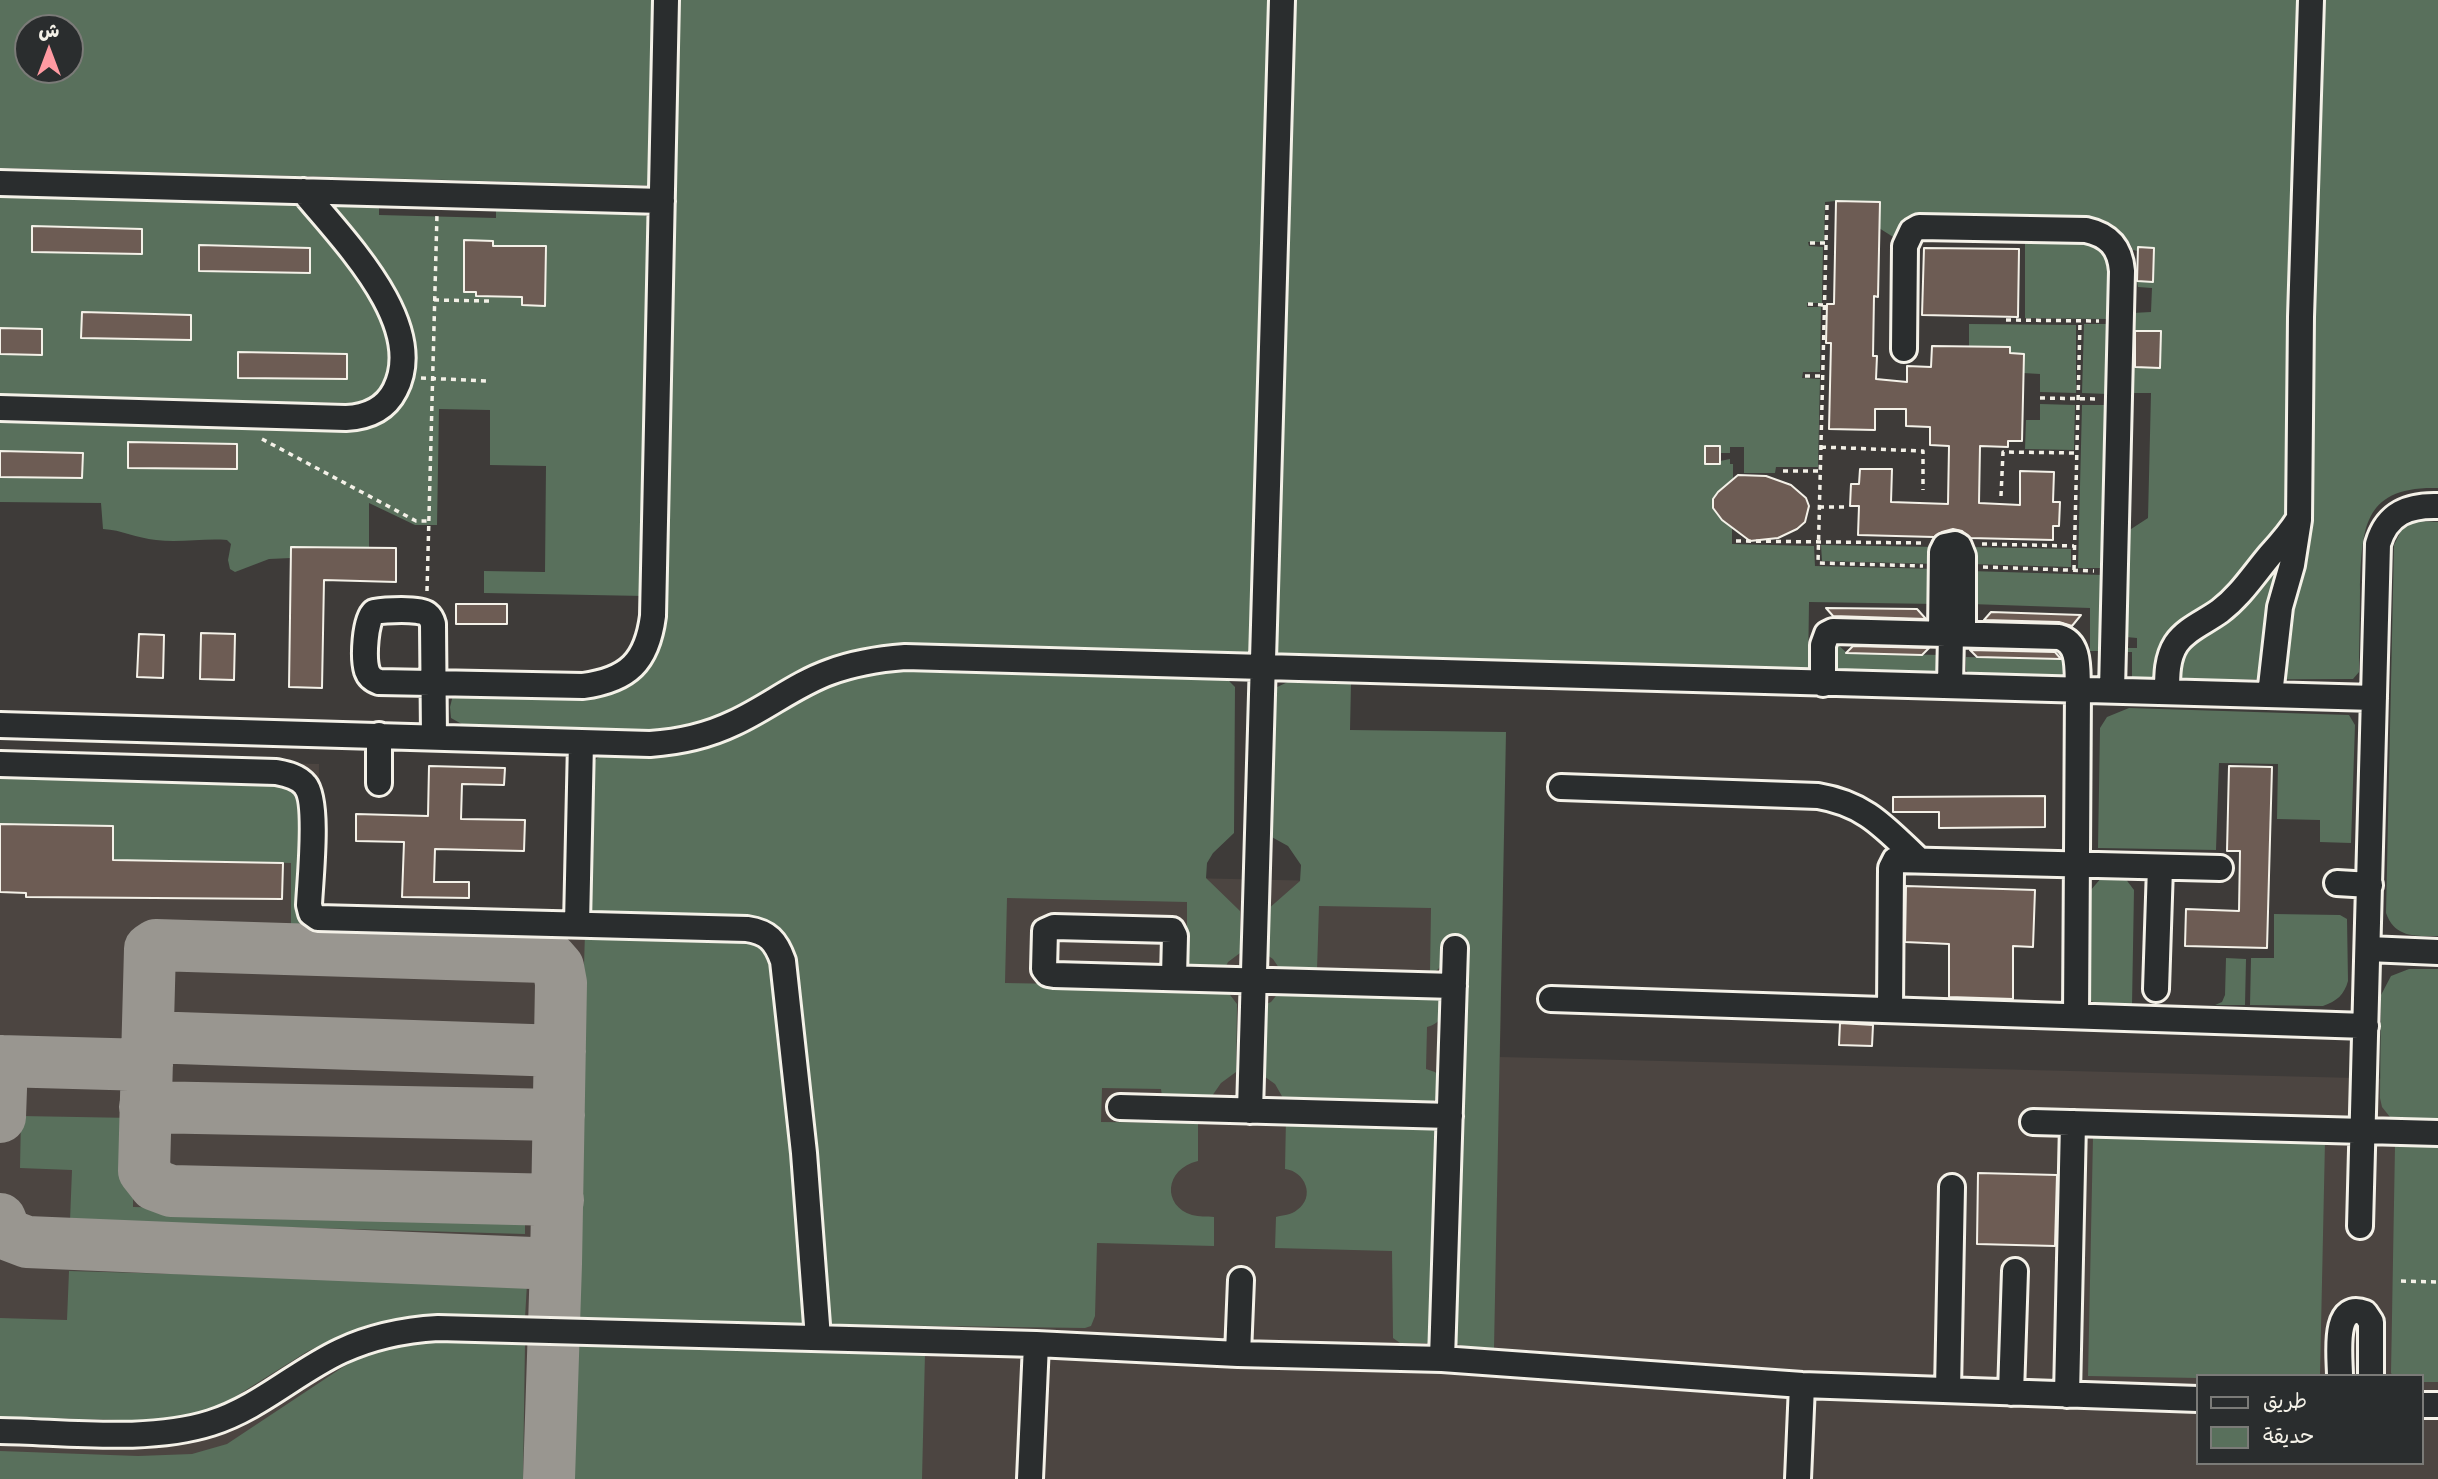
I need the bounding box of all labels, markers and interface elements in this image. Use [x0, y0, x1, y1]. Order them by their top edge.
north arrow [14, 14, 84, 84]
text: ش [39, 18, 59, 42]
legend [2196, 1374, 2424, 1465]
text: طريق [2263, 1387, 2307, 1414]
text: حديقة [2263, 1422, 2314, 1449]

